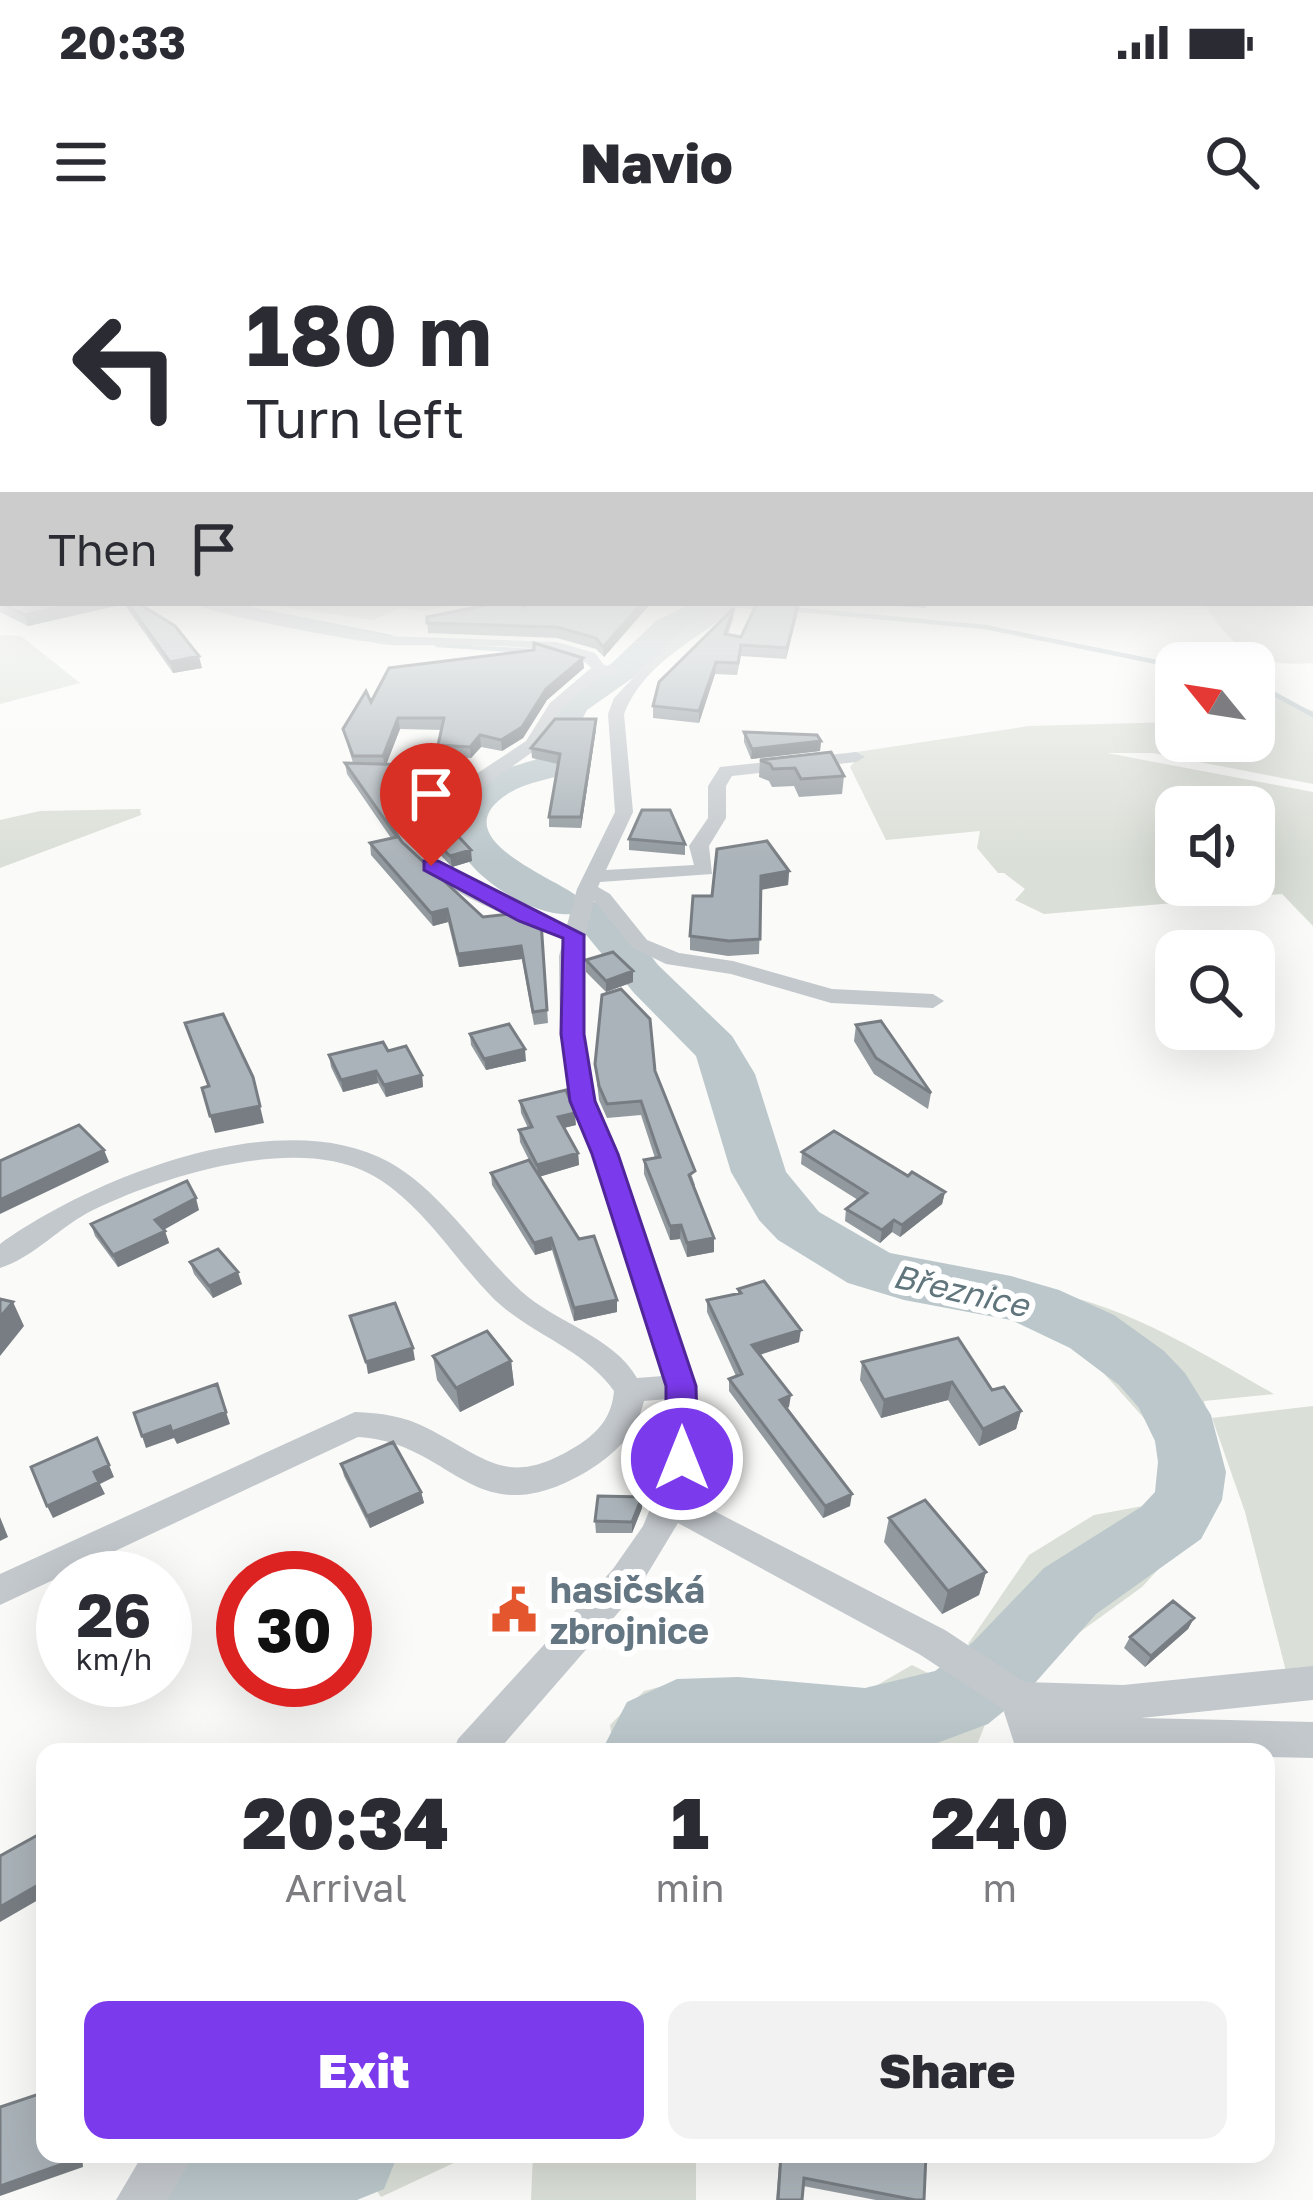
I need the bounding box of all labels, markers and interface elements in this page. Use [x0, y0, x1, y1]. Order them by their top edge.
text: 20:33 [60, 15, 186, 69]
icon: menu [48, 129, 114, 195]
icon: search [1199, 129, 1265, 195]
text: Navio [580, 130, 733, 195]
text: 180 m [246, 284, 492, 384]
icon: left [48, 288, 204, 444]
text: Turn left [246, 385, 464, 450]
icon: arrive [181, 516, 247, 582]
text: Then [48, 522, 157, 576]
north arrow [1155, 642, 1275, 762]
map controls [1155, 642, 1275, 1050]
pin [380, 743, 482, 866]
icon: arrive [398, 761, 464, 827]
button: sound [1155, 786, 1275, 906]
button: search [1155, 930, 1275, 1050]
water label: Březnice [890, 1256, 1035, 1325]
position arrow [619, 1396, 745, 1522]
speed limit sign: 30 [216, 1551, 372, 1707]
place label: hasičská zbrojnice [550, 1568, 709, 1652]
text: 26 [77, 1578, 151, 1650]
public building icon: hasičská zbrojnice [489, 1585, 539, 1635]
text: km/h [76, 1641, 152, 1677]
text: 20:34 [242, 1778, 449, 1865]
text: 1 [671, 1778, 709, 1865]
text: 240 [931, 1778, 1069, 1865]
text: Arrival [285, 1864, 407, 1911]
text: min [656, 1864, 725, 1911]
text: m [983, 1864, 1017, 1911]
button: Exit [84, 2001, 644, 2139]
button: Share [668, 2001, 1227, 2139]

